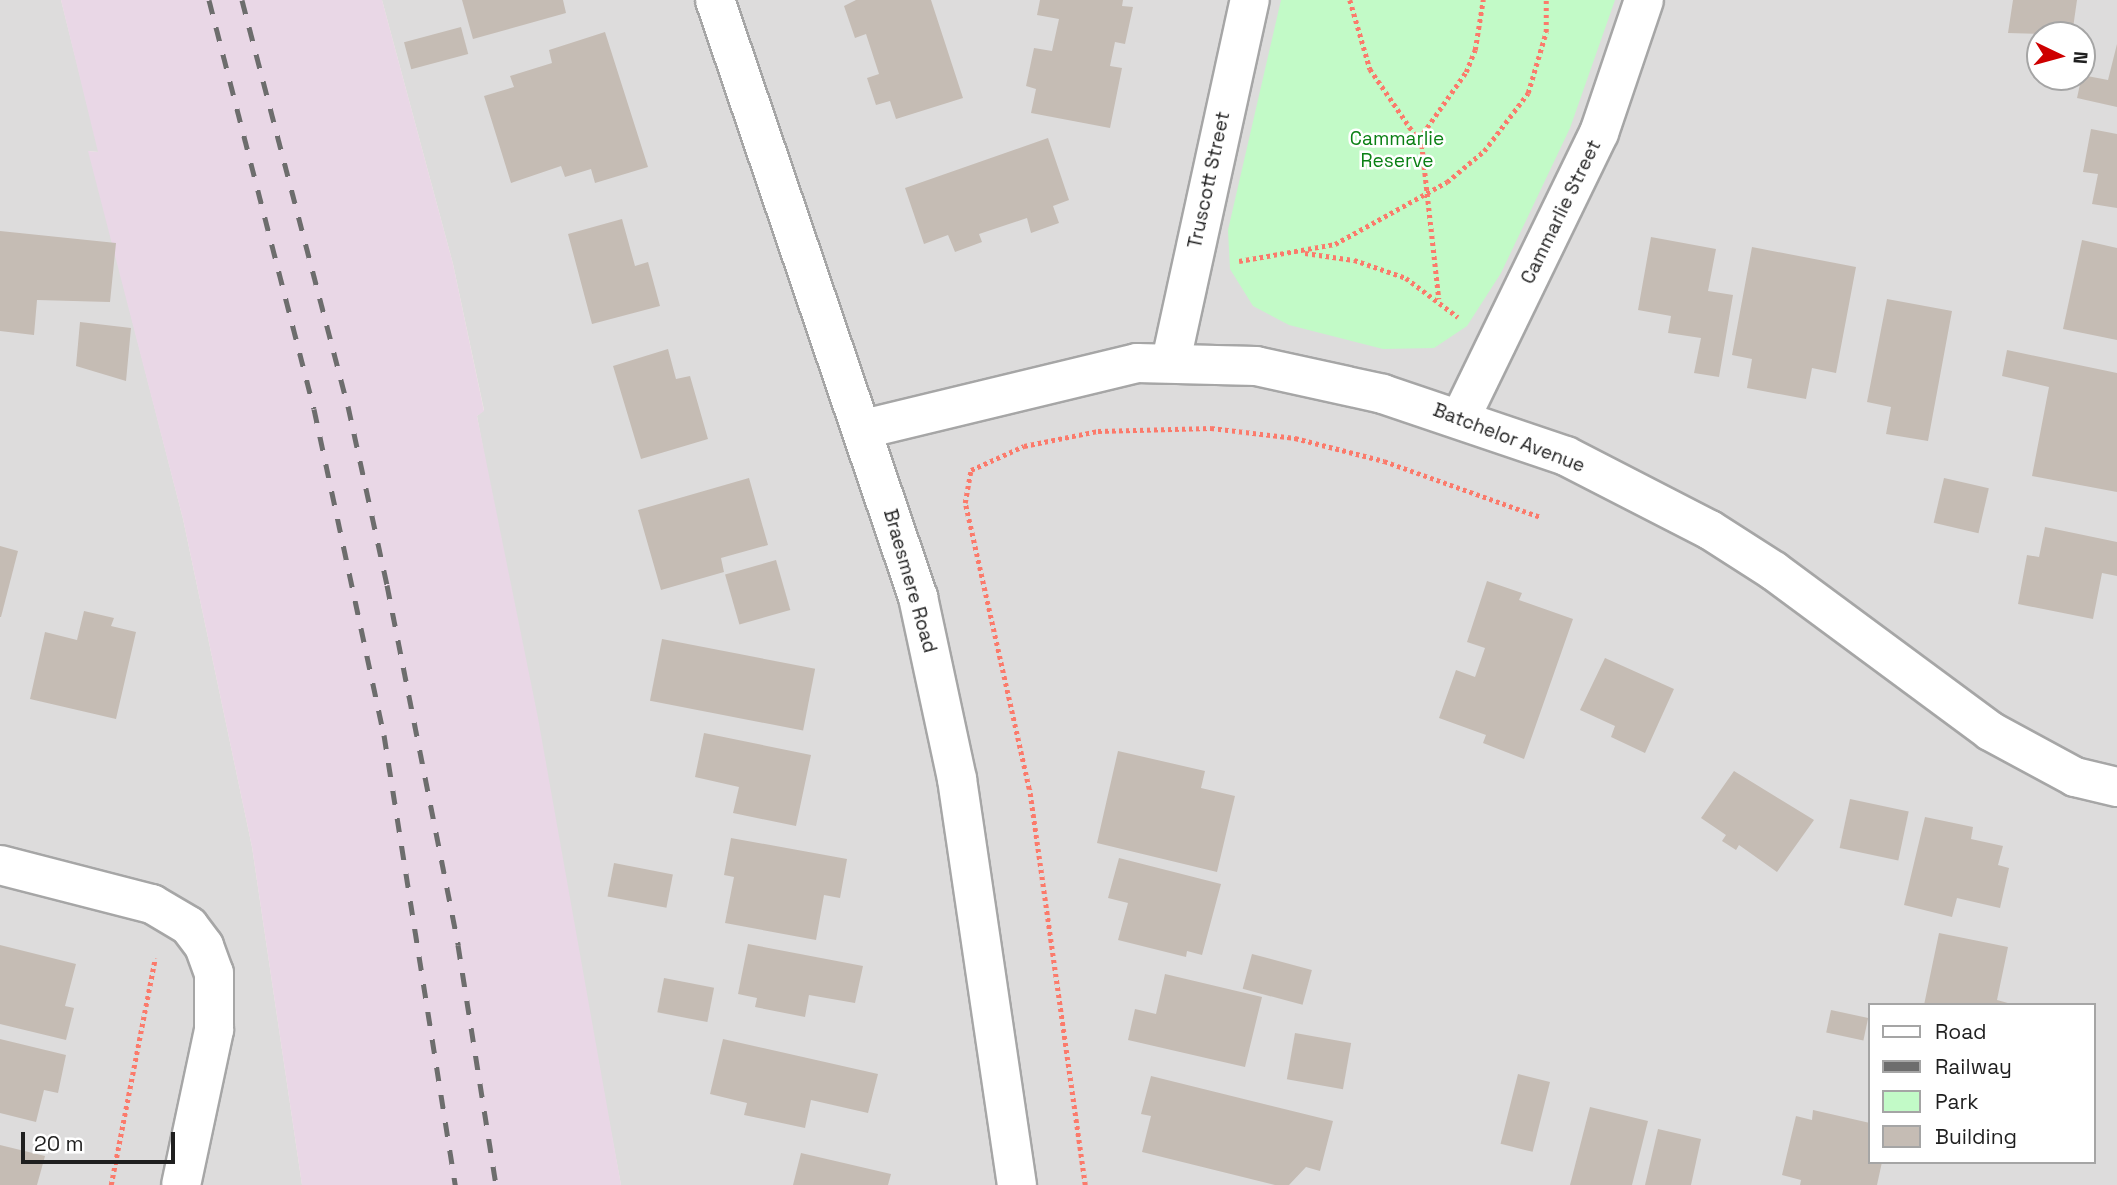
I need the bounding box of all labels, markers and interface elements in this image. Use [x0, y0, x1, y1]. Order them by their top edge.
north arrow [2026, 21, 2096, 91]
text: N [2067, 50, 2093, 65]
street label: Truscott Street [1183, 109, 1235, 251]
park label: Cammarlie Reserve [1350, 128, 1444, 172]
street label: Cammarlie Street [1516, 136, 1606, 288]
street label: Batchelor Avenue [1430, 398, 1588, 478]
street label: Braesmere Road [879, 506, 941, 656]
legend [1868, 1003, 2096, 1164]
text: Road [1935, 1018, 1987, 1045]
text: Railway [1935, 1053, 2012, 1080]
text: Park [1935, 1088, 1979, 1115]
scale bar [24, 1118, 178, 1162]
text: Building [1935, 1123, 2017, 1150]
text: 20 m [34, 1130, 84, 1157]

